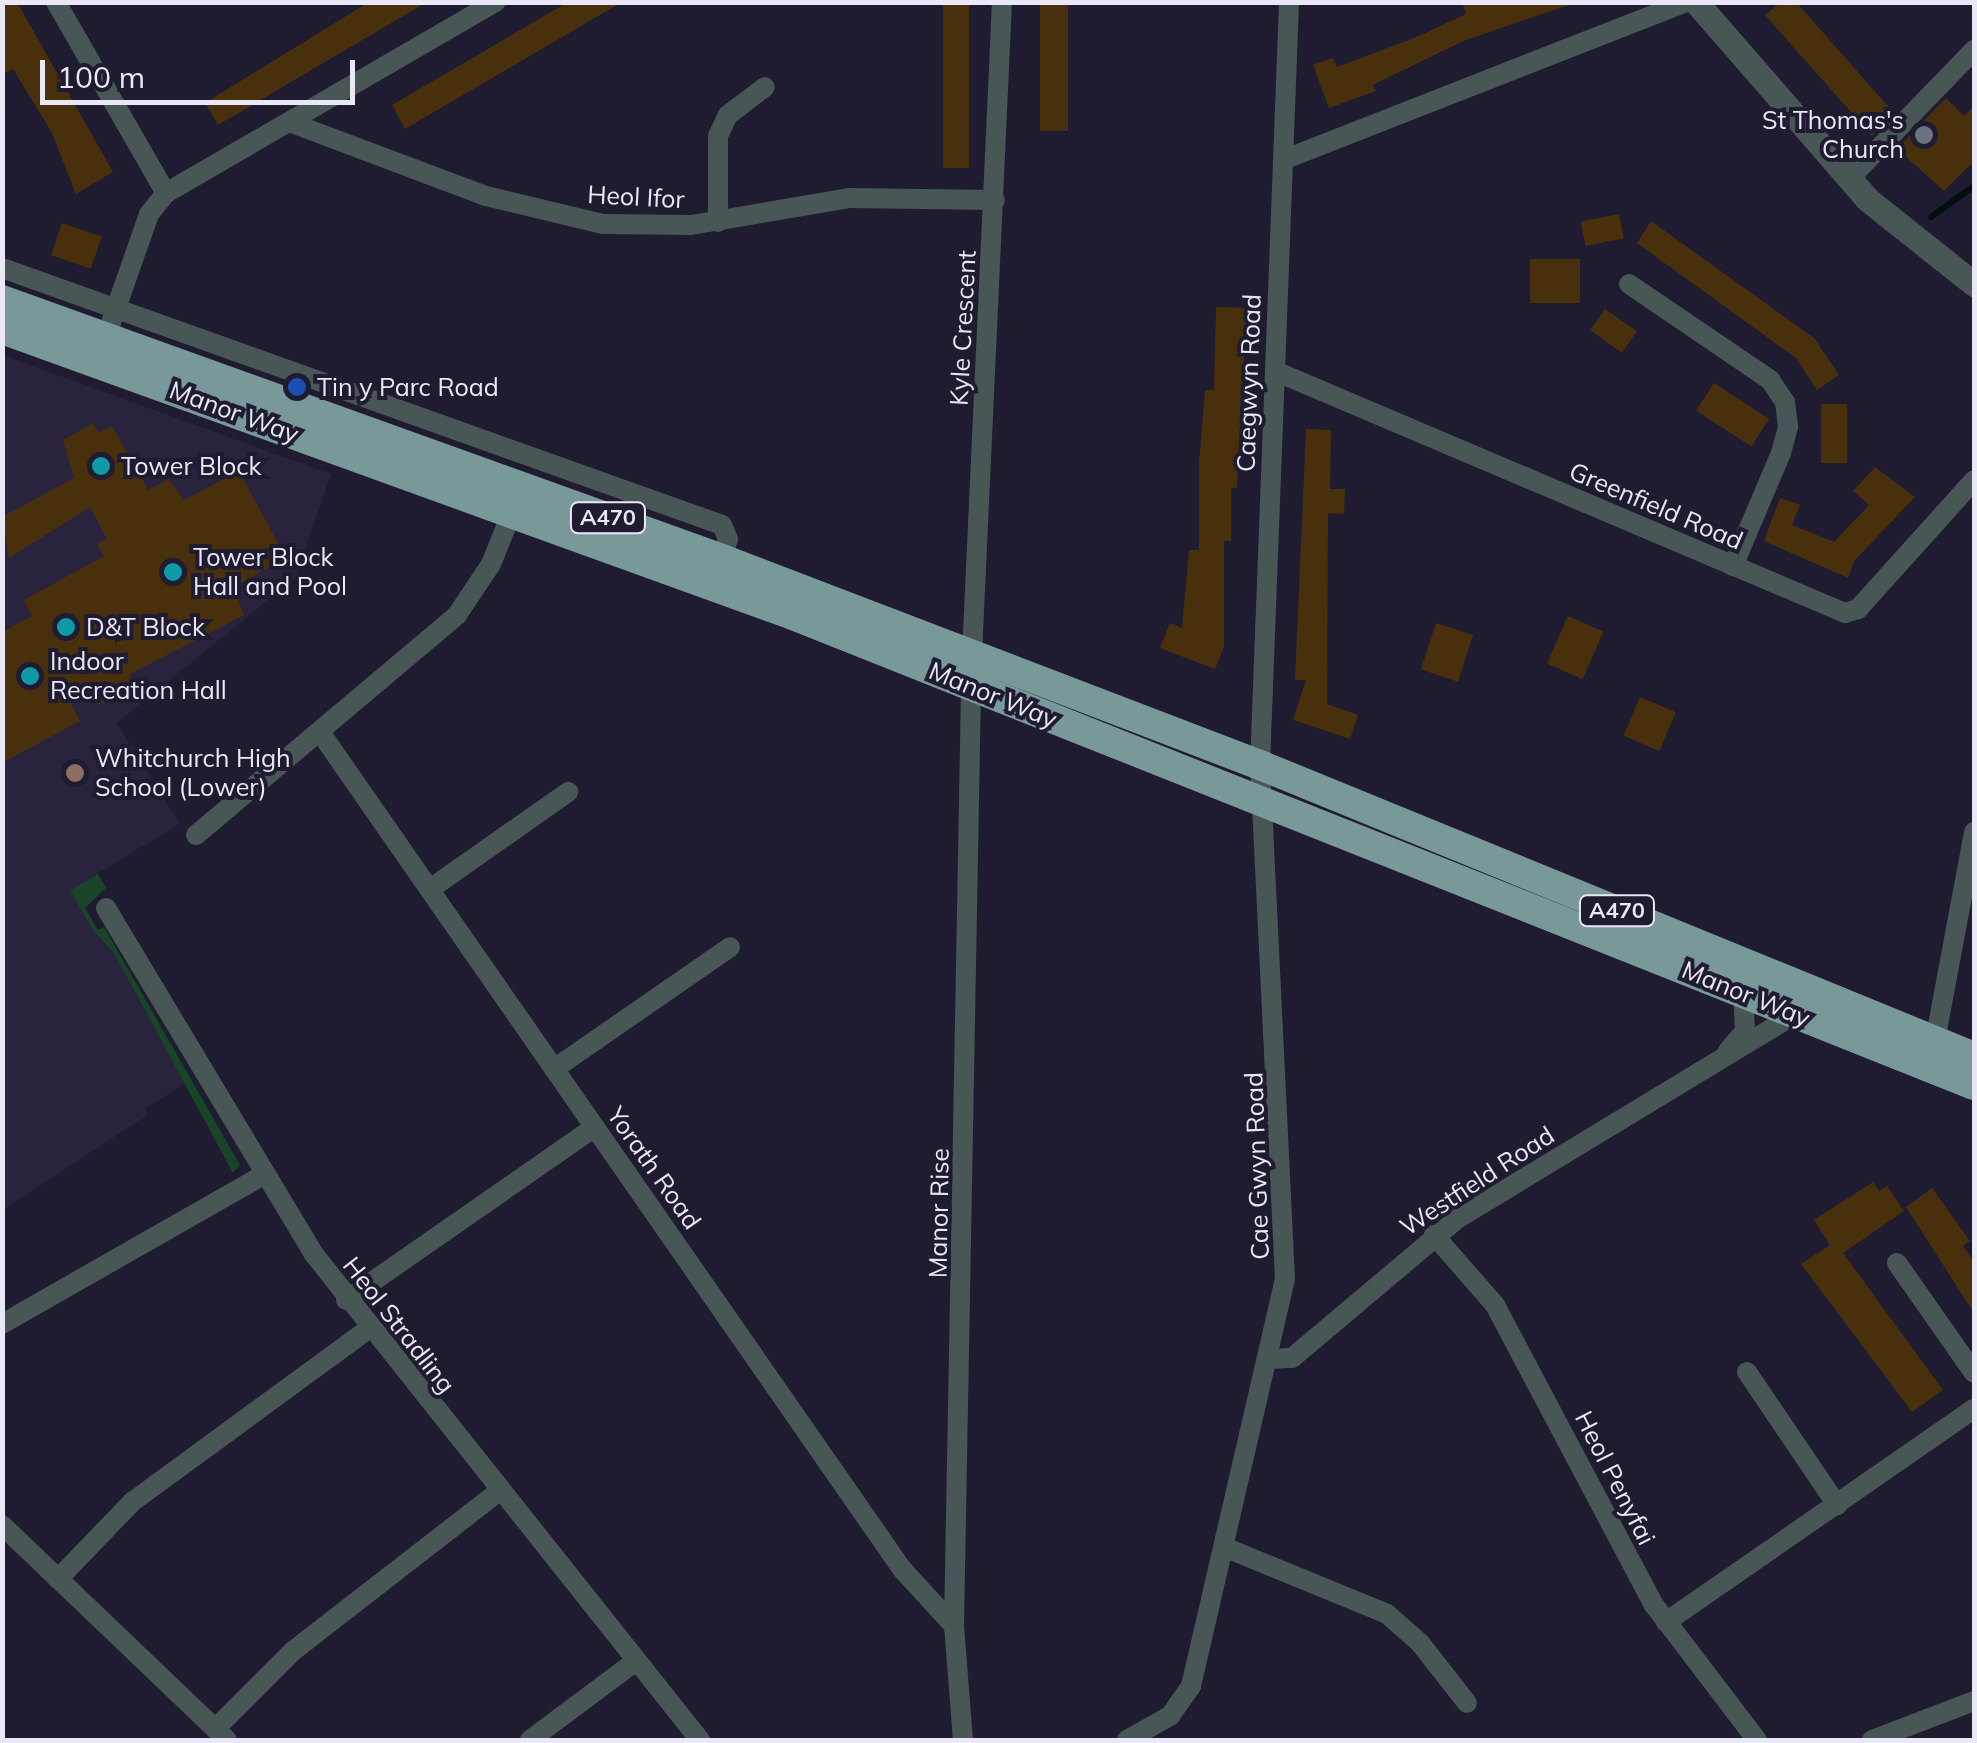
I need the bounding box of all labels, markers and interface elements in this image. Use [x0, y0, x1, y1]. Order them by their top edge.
scale bar [45, 40, 360, 102]
text: 100 m [57, 58, 145, 96]
place label: St Thomas's Church [1762, 106, 1904, 165]
marker: St Thomas's Church [1913, 124, 1935, 146]
street label: Heol Ifor [587, 179, 685, 215]
street label: Kyle Crescent [944, 249, 982, 407]
street label: Caegwyn Road [1231, 293, 1267, 473]
place label: Tin y Parc Road [317, 372, 499, 402]
street label: Manor Way [165, 375, 303, 449]
marker: Tin y Parc Road [286, 376, 308, 398]
place label: Tower Block [121, 451, 261, 481]
marker: Tower Block [90, 455, 112, 477]
street label: Greenfield Road [1565, 456, 1747, 556]
road number: A470 [568, 501, 648, 535]
place label: Tower Block Hall and Pool [193, 543, 347, 602]
marker: Tower Block Hall and Pool [162, 561, 184, 583]
place label: D&T Block [86, 612, 205, 642]
marker: D&T Block [55, 616, 77, 638]
place label: Indoor Recreation Hall [50, 647, 227, 706]
street label: Manor Way [925, 656, 1061, 734]
marker: Indoor Recreation Hall [19, 665, 41, 687]
place label: Whitchurch High School (Lower) [95, 744, 291, 803]
marker: Whitchurch High School (Lower) [64, 762, 86, 784]
road number: A470 [1577, 894, 1657, 928]
street label: Manor Way [1678, 955, 1814, 1033]
street label: Cae Gwyn Road [1239, 1072, 1275, 1260]
street label: Yorath Road [601, 1101, 707, 1235]
street label: Westfield Road [1394, 1120, 1560, 1242]
street label: Manor Rise [923, 1148, 955, 1278]
street label: Heol Stradling [337, 1251, 461, 1399]
street label: Heol Penyfai [1568, 1406, 1662, 1550]

